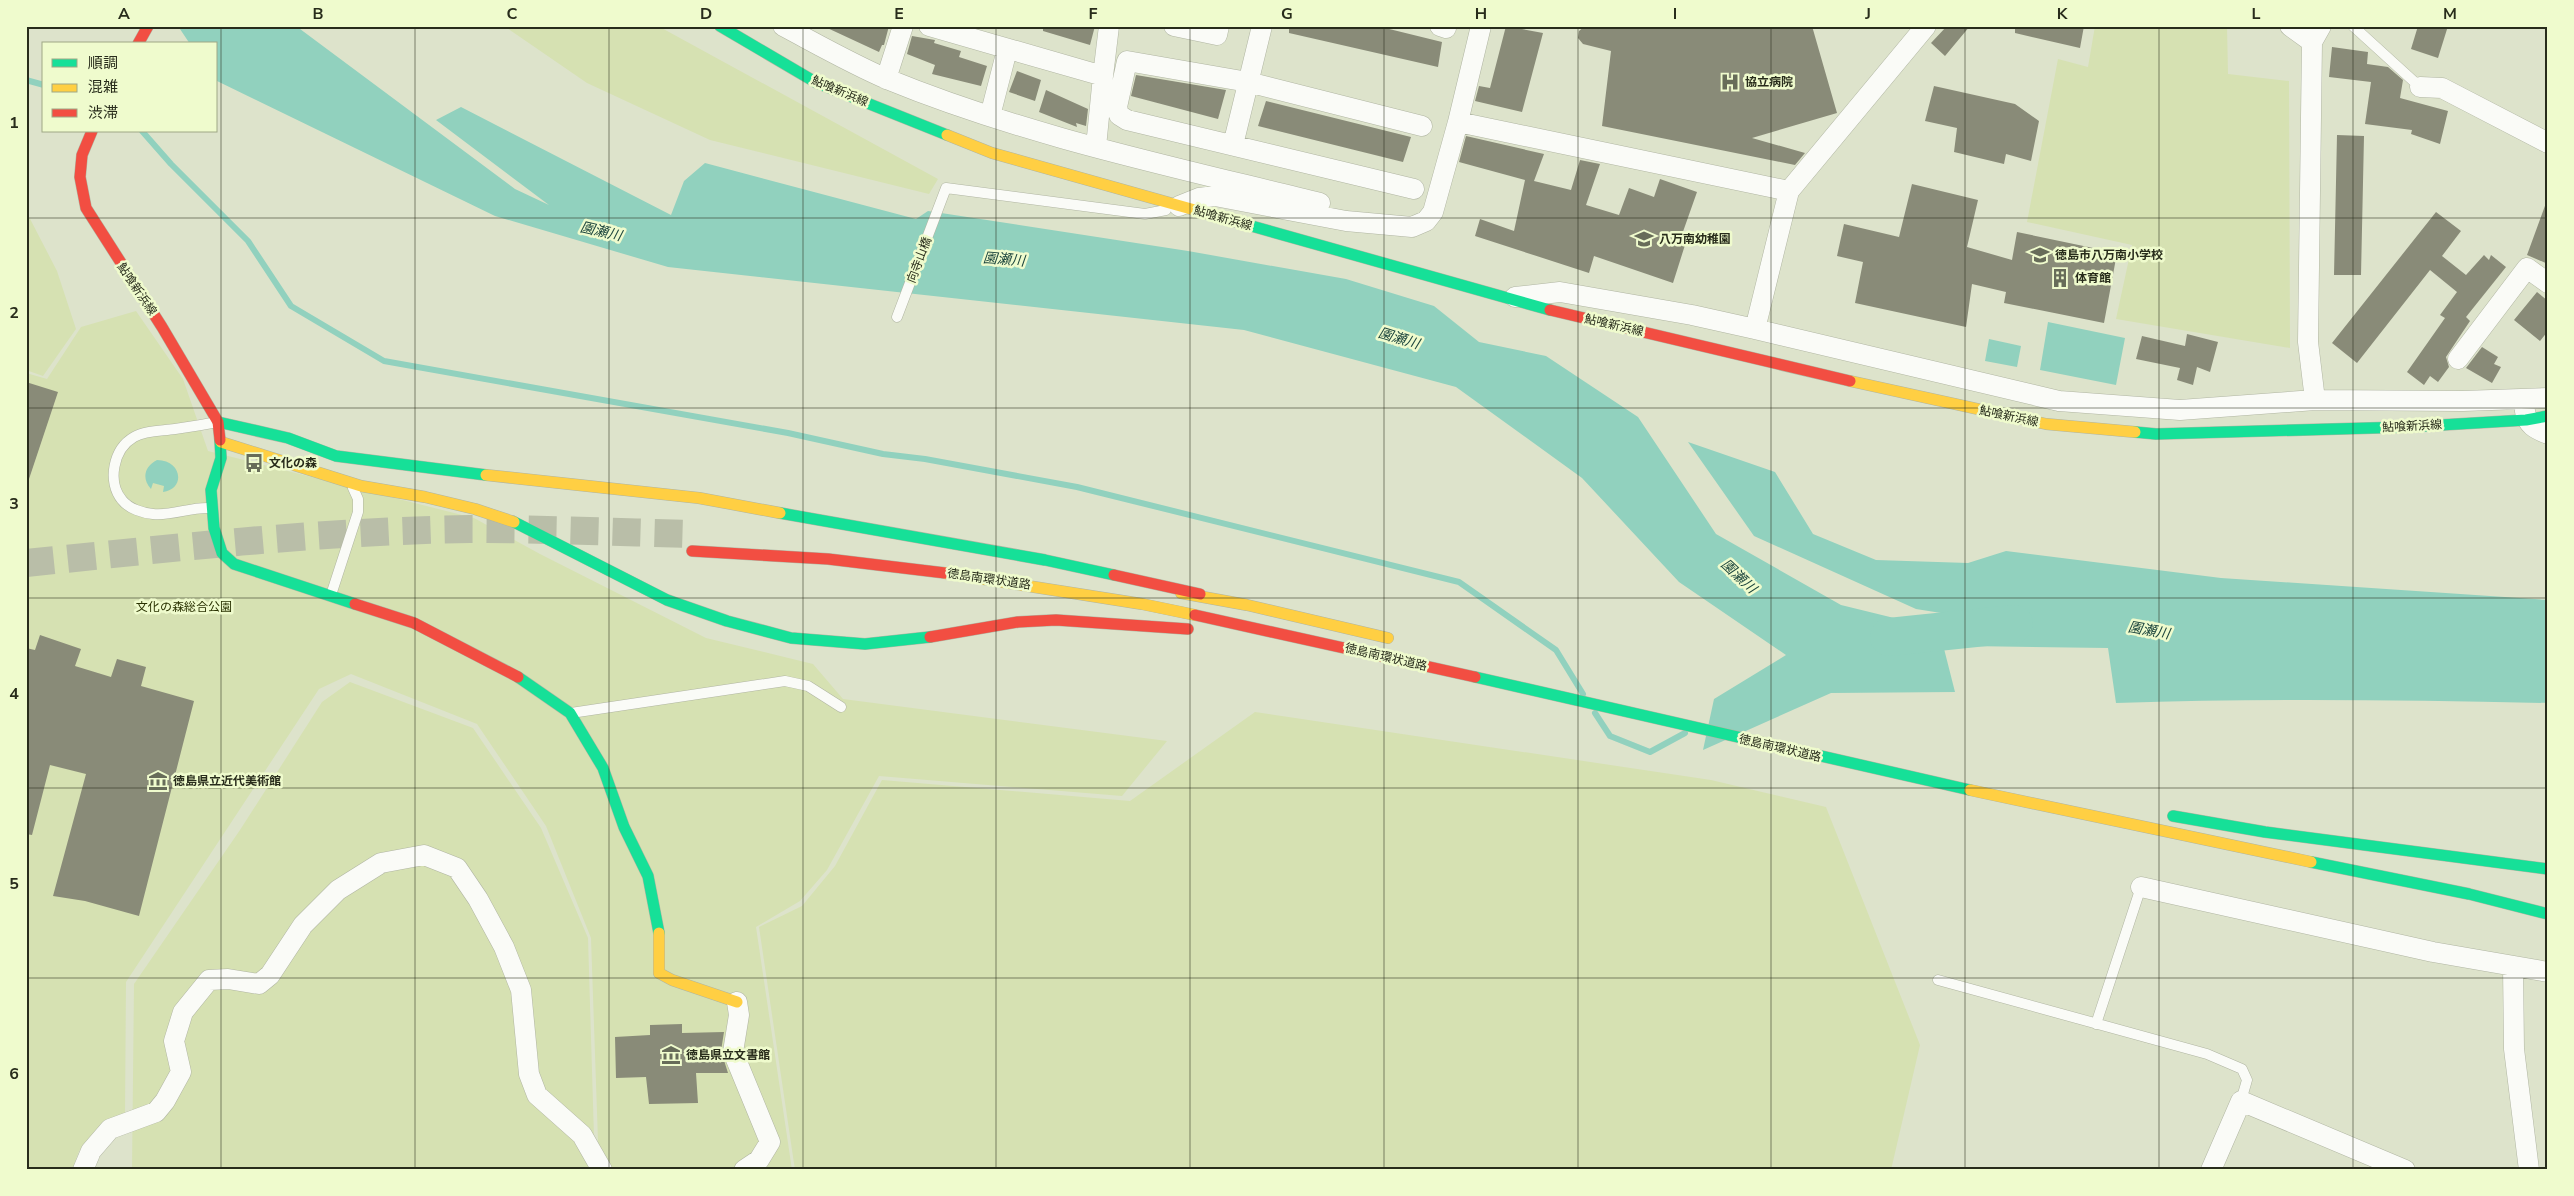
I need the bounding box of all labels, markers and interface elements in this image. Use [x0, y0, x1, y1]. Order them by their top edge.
text: A [118, 3, 130, 25]
text: B [312, 3, 324, 25]
text: C [507, 3, 518, 25]
text: D [700, 3, 712, 25]
text: E [894, 3, 904, 25]
text: F [1089, 3, 1098, 25]
text: G [1281, 3, 1293, 25]
text: H [1475, 3, 1487, 25]
text: I [1673, 3, 1677, 25]
text: J [1864, 3, 1871, 25]
text: K [2057, 3, 2069, 25]
text: L [2252, 3, 2261, 25]
text: M [2443, 3, 2457, 25]
legend [42, 42, 218, 132]
text: 順調 [88, 53, 118, 73]
hospital icon: 協立病院 [1719, 71, 1741, 93]
street label: 鮎喰新浜線 [809, 72, 871, 110]
place label: 協立病院 [1745, 74, 1793, 90]
text: 混雑 [88, 77, 118, 97]
text: 渋滞 [88, 103, 118, 123]
text: 1 [9, 112, 19, 134]
street label: 鮎喰新浜線 [1192, 202, 1254, 234]
water label: 園瀬川 [578, 218, 625, 246]
school or university icon: 八万南幼稚園 [1633, 228, 1655, 250]
place label: 八万南幼稚園 [1659, 231, 1731, 247]
street label: 向寺山橋 [903, 235, 935, 285]
school or university icon: 徳島市八万南小学校 [2029, 244, 2051, 266]
place label: 徳島市八万南小学校 [2055, 247, 2163, 263]
water label: 園瀬川 [982, 248, 1028, 271]
street label: 鮎喰新浜線 [114, 260, 160, 318]
building icon: 体育館 [2049, 267, 2071, 289]
place label: 体育館 [2075, 270, 2111, 286]
text: 2 [9, 302, 19, 324]
street label: 鮎喰新浜線 [1583, 310, 1645, 340]
water label: 園瀬川 [1376, 323, 1424, 354]
street label: 鮎喰新浜線 [1978, 402, 2040, 430]
street label: 鮎喰新浜線 [2382, 416, 2442, 436]
bus stop icon: 文化の森 [243, 452, 265, 474]
place label: 文化の森 [269, 455, 317, 471]
text: 3 [9, 493, 19, 515]
water label: 園瀬川 [1717, 555, 1762, 599]
street label: 徳島南環状道路 [946, 565, 1032, 593]
park label: 文化の森総合公園 [136, 599, 232, 615]
water label: 園瀬川 [2127, 617, 2173, 644]
street label: 徳島南環状道路 [1343, 640, 1429, 674]
text: 4 [9, 683, 19, 705]
street label: 徳島南環状道路 [1737, 731, 1823, 765]
museum icon: 徳島県立近代美術館 [147, 770, 169, 792]
place label: 徳島県立近代美術館 [173, 773, 281, 789]
text: 5 [9, 873, 19, 895]
museum icon: 徳島県立文書館 [660, 1044, 682, 1066]
place label: 徳島県立文書館 [686, 1047, 770, 1063]
text: 6 [9, 1063, 19, 1085]

